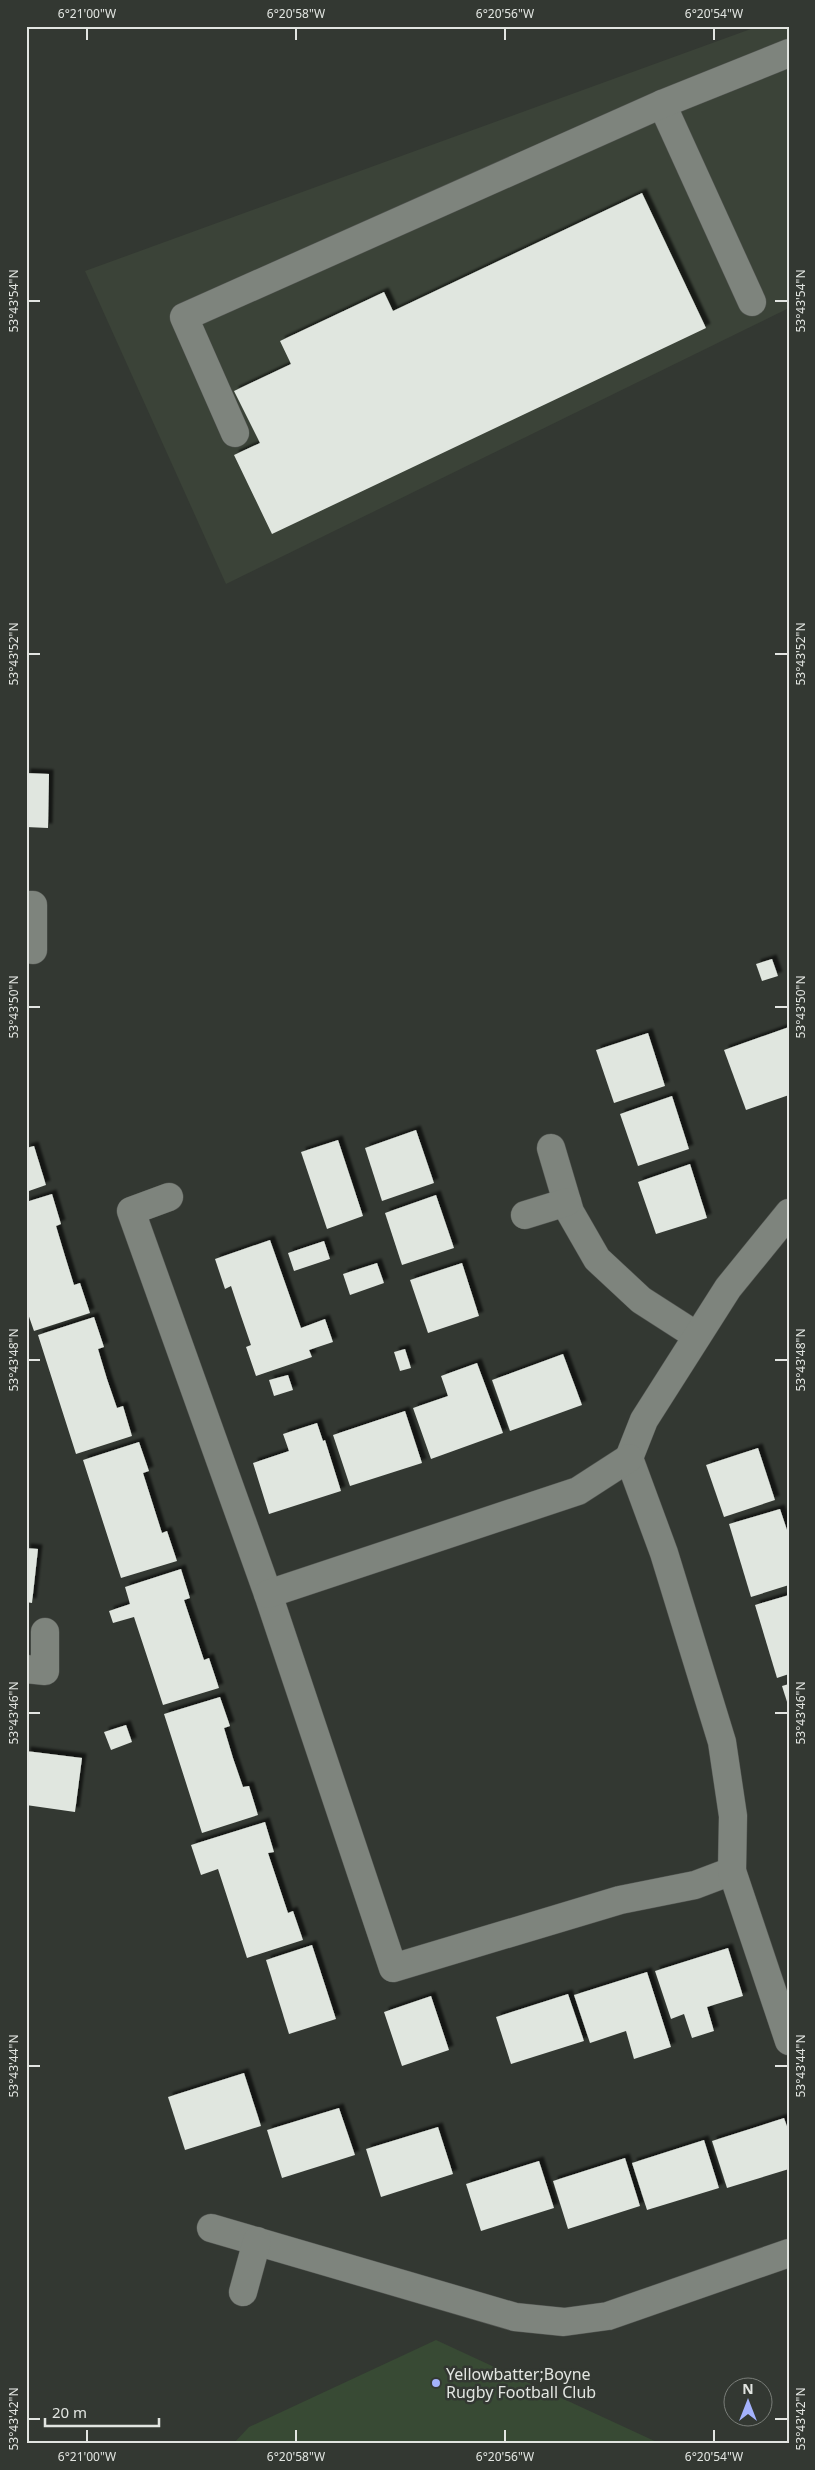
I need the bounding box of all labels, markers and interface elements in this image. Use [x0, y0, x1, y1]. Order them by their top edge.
text: 6°21'00"W [58, 5, 116, 22]
text: 6°20'58"W [267, 5, 325, 22]
text: 6°20'56"W [476, 5, 534, 22]
text: 6°20'54"W [685, 5, 743, 22]
text: 53°43'54"N [5, 269, 22, 333]
text: 53°43'54"N [792, 269, 809, 333]
text: 53°43'52"N [5, 622, 22, 686]
text: 53°43'52"N [792, 622, 809, 686]
text: 53°43'50"N [5, 975, 22, 1039]
text: 53°43'50"N [792, 975, 809, 1039]
text: 53°43'48"N [5, 1328, 22, 1392]
text: 53°43'48"N [792, 1328, 809, 1392]
text: 53°43'46"N [5, 1681, 22, 1745]
text: 53°43'46"N [792, 1681, 809, 1745]
text: 53°43'44"N [5, 2034, 22, 2098]
text: 53°43'44"N [792, 2034, 809, 2098]
place label: Yellowbatter;Boyne Rugby Football Club [446, 2363, 596, 2403]
marker: Yellowbatter;Boyne Rugby Football Club [430, 2377, 442, 2389]
north arrow [722, 2378, 772, 2428]
text: N [742, 2379, 754, 2398]
text: 53°43'42"N [5, 2387, 22, 2451]
text: 53°43'42"N [792, 2387, 809, 2451]
scale bar [45, 2395, 159, 2427]
text: 20 m [52, 2402, 87, 2422]
text: 6°21'00"W [58, 2448, 116, 2465]
text: 6°20'58"W [267, 2448, 325, 2465]
text: 6°20'56"W [476, 2448, 534, 2465]
text: 6°20'54"W [685, 2448, 743, 2465]

